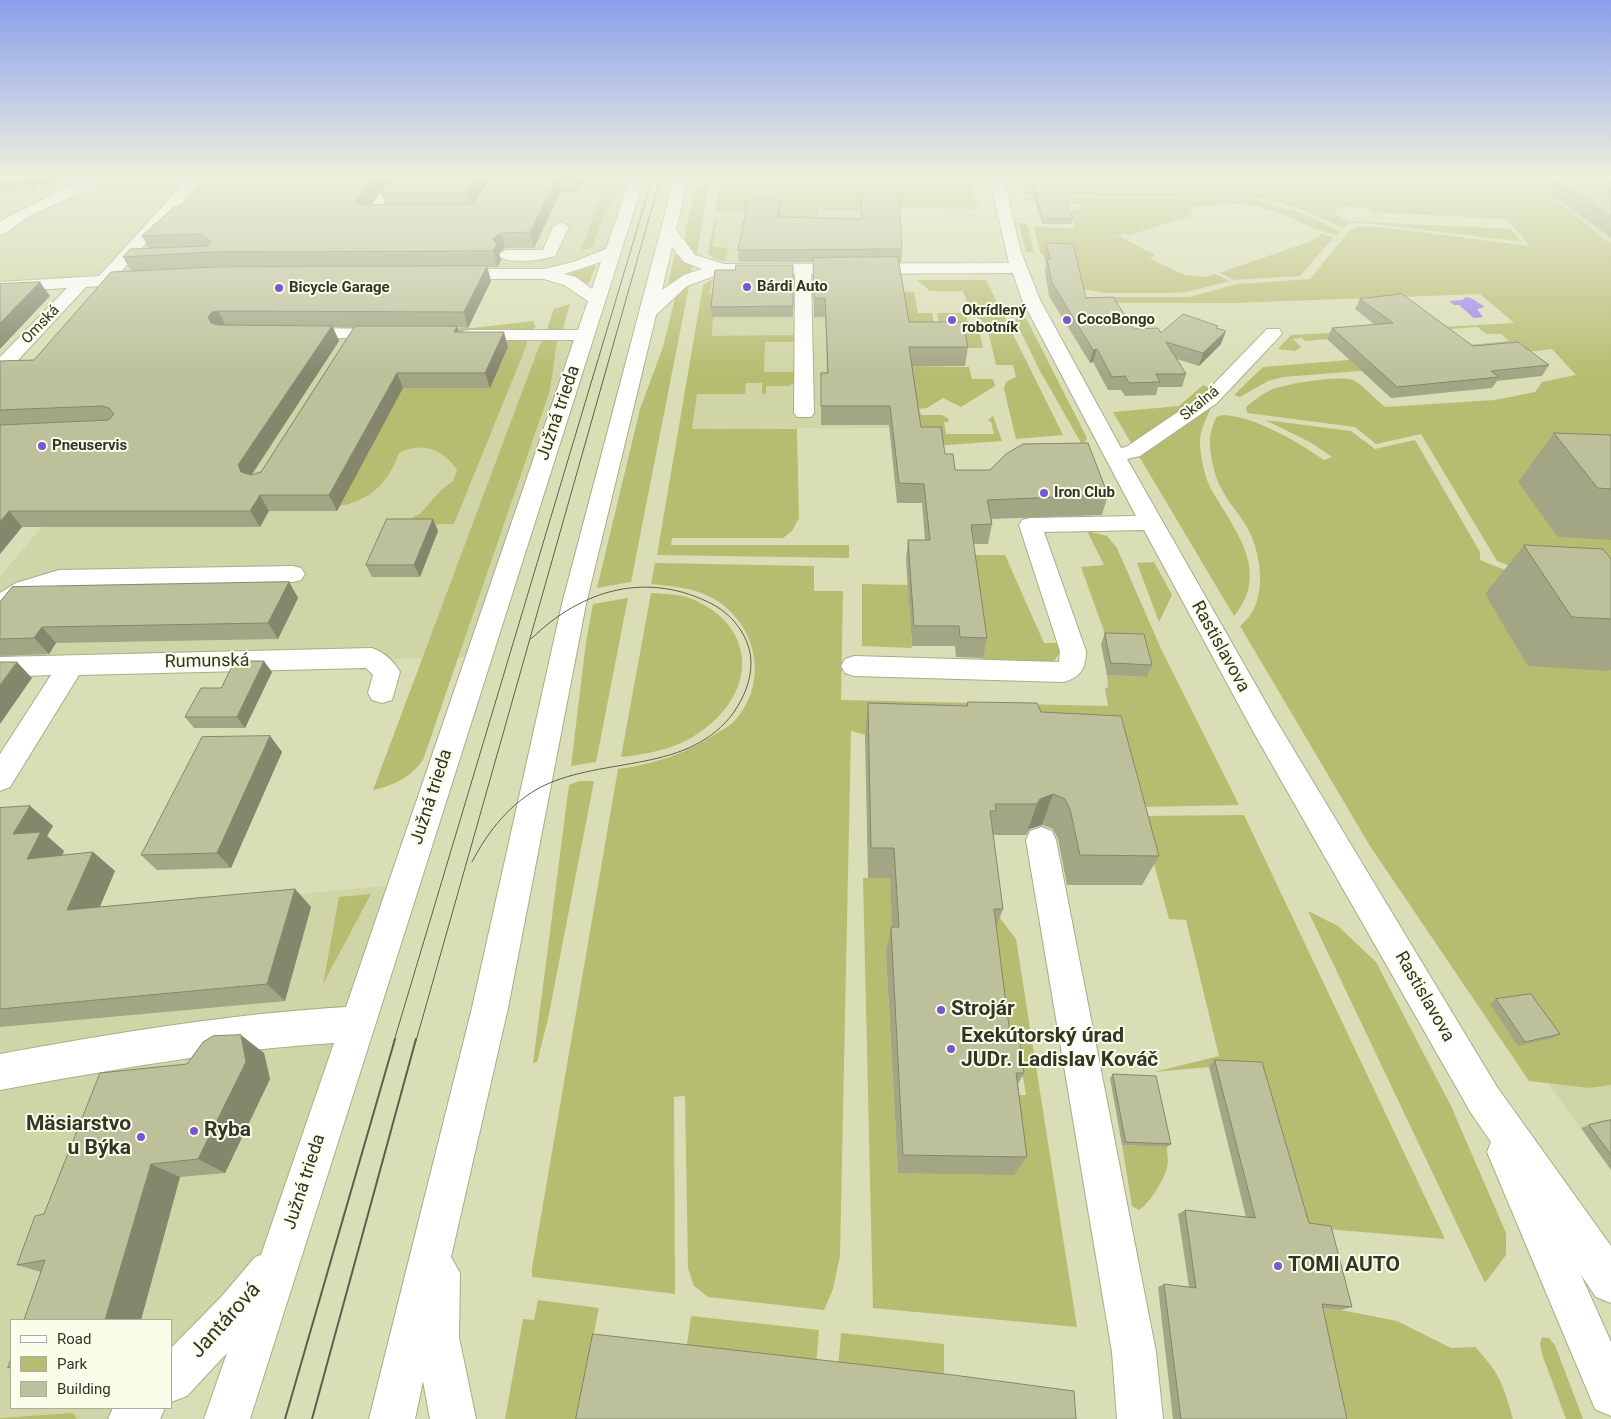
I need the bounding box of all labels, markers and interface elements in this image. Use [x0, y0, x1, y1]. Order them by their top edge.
place label: Bárdi Auto [757, 278, 828, 296]
place label: Bicycle Garage [289, 279, 390, 297]
marker: Bárdi Auto [741, 281, 753, 293]
marker: Bicycle Garage [273, 282, 285, 294]
street label: Omská [18, 302, 64, 348]
place label: Okrídlený robotník [962, 302, 1026, 337]
place label: CocoBongo [1077, 311, 1155, 329]
marker: Okrídlený robotník [946, 314, 958, 326]
marker: CocoBongo [1061, 314, 1073, 326]
street label: Južná trieda [533, 363, 585, 463]
street label: Skalná [1177, 383, 1223, 425]
place label: Pneuservis [52, 437, 127, 455]
marker: Pneuservis [36, 440, 48, 452]
place label: Iron Club [1054, 484, 1115, 502]
marker: Iron Club [1038, 487, 1050, 499]
street label: Rastislavova [1186, 598, 1254, 696]
street label: Rumunská [164, 650, 250, 674]
street label: Južná trieda [406, 747, 458, 847]
street label: Rastislavova [1389, 948, 1459, 1046]
place label: Strojár [951, 997, 1015, 1023]
marker: Strojár [935, 1004, 947, 1016]
place label: Exekútorský úrad JUDr. Ladislav Kováč [961, 1024, 1158, 1074]
marker: Exekútorský úrad JUDr. Ladislav Kováč [945, 1043, 957, 1055]
place label: Mäsiarstvo u Býka [26, 1112, 131, 1162]
place label: Ryba [204, 1118, 251, 1144]
marker: Ryba [188, 1125, 200, 1137]
marker: Mäsiarstvo u Býka [135, 1131, 147, 1143]
street label: Južná trieda [279, 1132, 331, 1232]
place label: TOMI AUTO [1288, 1253, 1400, 1279]
marker: TOMI AUTO [1272, 1260, 1284, 1272]
street label: Jantárová [185, 1278, 267, 1364]
legend [10, 1319, 172, 1409]
text: Road [57, 1330, 91, 1348]
text: Park [57, 1355, 87, 1373]
text: Building [57, 1380, 111, 1398]

